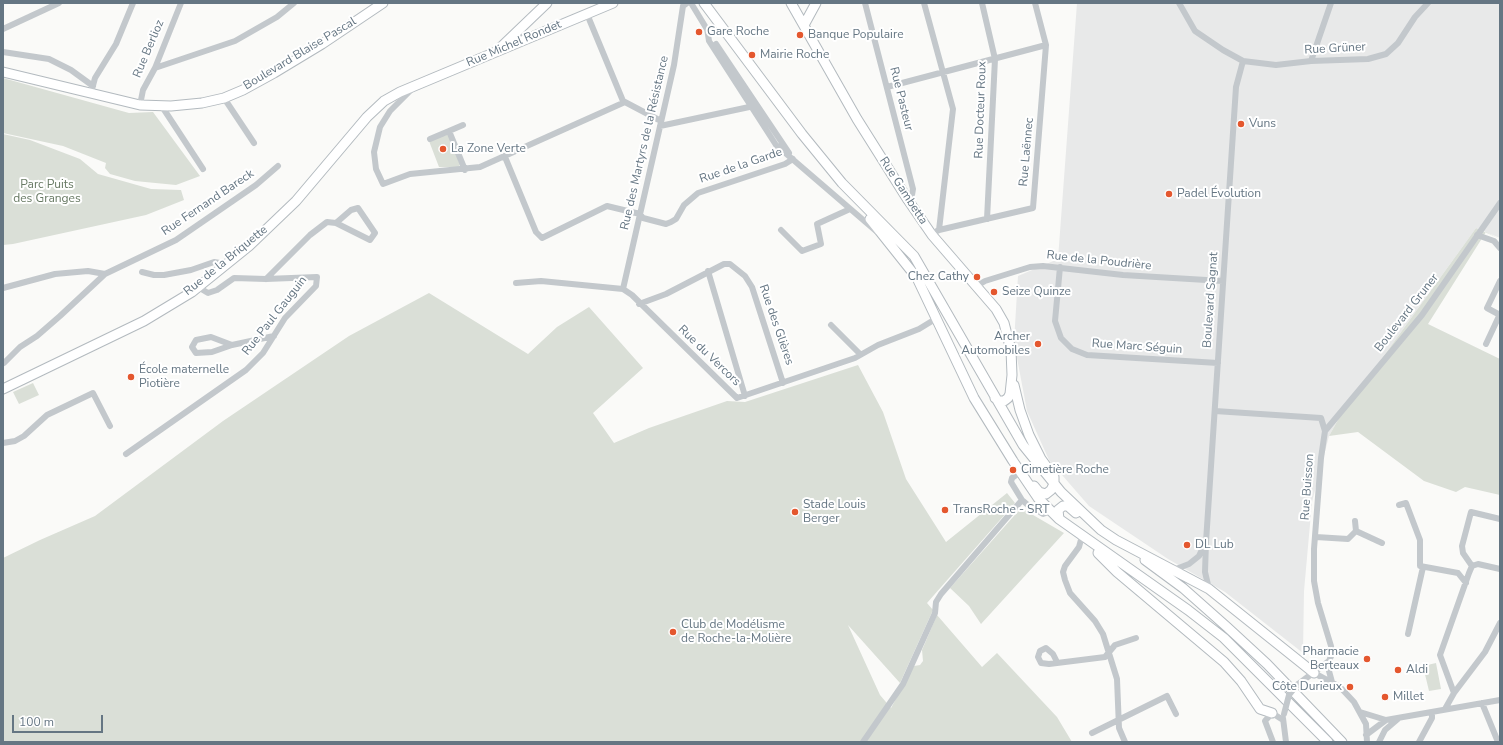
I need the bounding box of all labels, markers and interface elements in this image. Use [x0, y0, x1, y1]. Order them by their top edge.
street label: Boulevard Blaise Pascal [241, 15, 359, 93]
street label: Rue Berlioz [130, 18, 168, 80]
street label: Rue Michel Rondet [464, 18, 564, 70]
place label: Gare Roche [707, 25, 769, 39]
marker: Gare Roche [694, 27, 704, 37]
place label: Banque Populaire [808, 28, 904, 42]
marker: Banque Populaire [795, 30, 805, 40]
street label: Rue Grüner [1304, 40, 1366, 58]
place label: Mairie Roche [760, 48, 829, 62]
marker: Mairie Roche [747, 50, 757, 60]
street label: Rue des Martyrs de la Résistance [618, 54, 672, 232]
street label: Rue Docteur Roux [972, 61, 990, 159]
street label: Rue Pasteur [886, 66, 916, 132]
street label: Rue Laënnec [1017, 117, 1037, 187]
place label: Vuns [1249, 117, 1276, 131]
marker: Vuns [1236, 119, 1246, 129]
place label: La Zone Verte [451, 142, 526, 156]
marker: La Zone Verte [438, 144, 448, 154]
street label: Rue de la Garde [698, 145, 784, 187]
street label: Rue Gambetta [876, 155, 930, 227]
street label: Rue Fernand Bareck [159, 167, 257, 239]
park label: Parc Puits des Granges [13, 178, 81, 206]
place label: Padel Évolution [1177, 187, 1261, 201]
marker: Padel Évolution [1164, 189, 1174, 199]
street label: Rue de la Briquette [181, 223, 271, 299]
street label: Rue de la Poudrière [1046, 248, 1152, 274]
street label: Boulevard Sagnat [1200, 252, 1222, 348]
place label: Chez Cathy [908, 270, 969, 284]
street label: Boulevard Gruner [1372, 271, 1442, 355]
marker: Chez Cathy [972, 272, 982, 282]
street label: Rue Paul Gauguin [240, 274, 310, 358]
street label: Rue des Glières [755, 283, 797, 367]
place label: Seize Quinze [1002, 285, 1071, 299]
marker: Seize Quinze [989, 287, 999, 297]
street label: Rue du Vercors [675, 323, 743, 389]
place label: Archer Automobiles [961, 330, 1030, 358]
street label: Rue Marc Séguin [1091, 337, 1183, 357]
marker: Archer Automobiles [1033, 339, 1043, 349]
place label: École maternelle Piotière [139, 363, 229, 391]
marker: École maternelle Piotière [126, 372, 136, 382]
street label: Rue Buisson [1298, 453, 1318, 521]
place label: Cimetière Roche [1021, 463, 1109, 477]
marker: Cimetière Roche [1008, 465, 1018, 475]
place label: Stade Louis Berger [803, 498, 866, 526]
place label: TransRoche - SRT [953, 503, 1049, 517]
marker: TransRoche - SRT [940, 505, 950, 515]
marker: Stade Louis Berger [790, 507, 800, 517]
place label: DL Lub [1195, 538, 1234, 552]
marker: DL Lub [1182, 540, 1192, 550]
place label: Club de Modélisme de Roche-la-Molière [681, 618, 791, 646]
marker: Club de Modélisme de Roche-la-Molière [668, 627, 678, 637]
place label: Pharmacie Berteaux [1303, 645, 1359, 673]
marker: Pharmacie Berteaux [1362, 654, 1372, 664]
place label: Aldi [1406, 663, 1428, 677]
marker: Aldi [1393, 665, 1403, 675]
place label: Côte Durieux [1272, 680, 1342, 694]
marker: Côte Durieux [1345, 682, 1355, 692]
place label: Millet [1393, 690, 1424, 704]
marker: Millet [1380, 692, 1390, 702]
scale bar [14, 707, 105, 733]
text: 100 m [19, 714, 54, 730]

